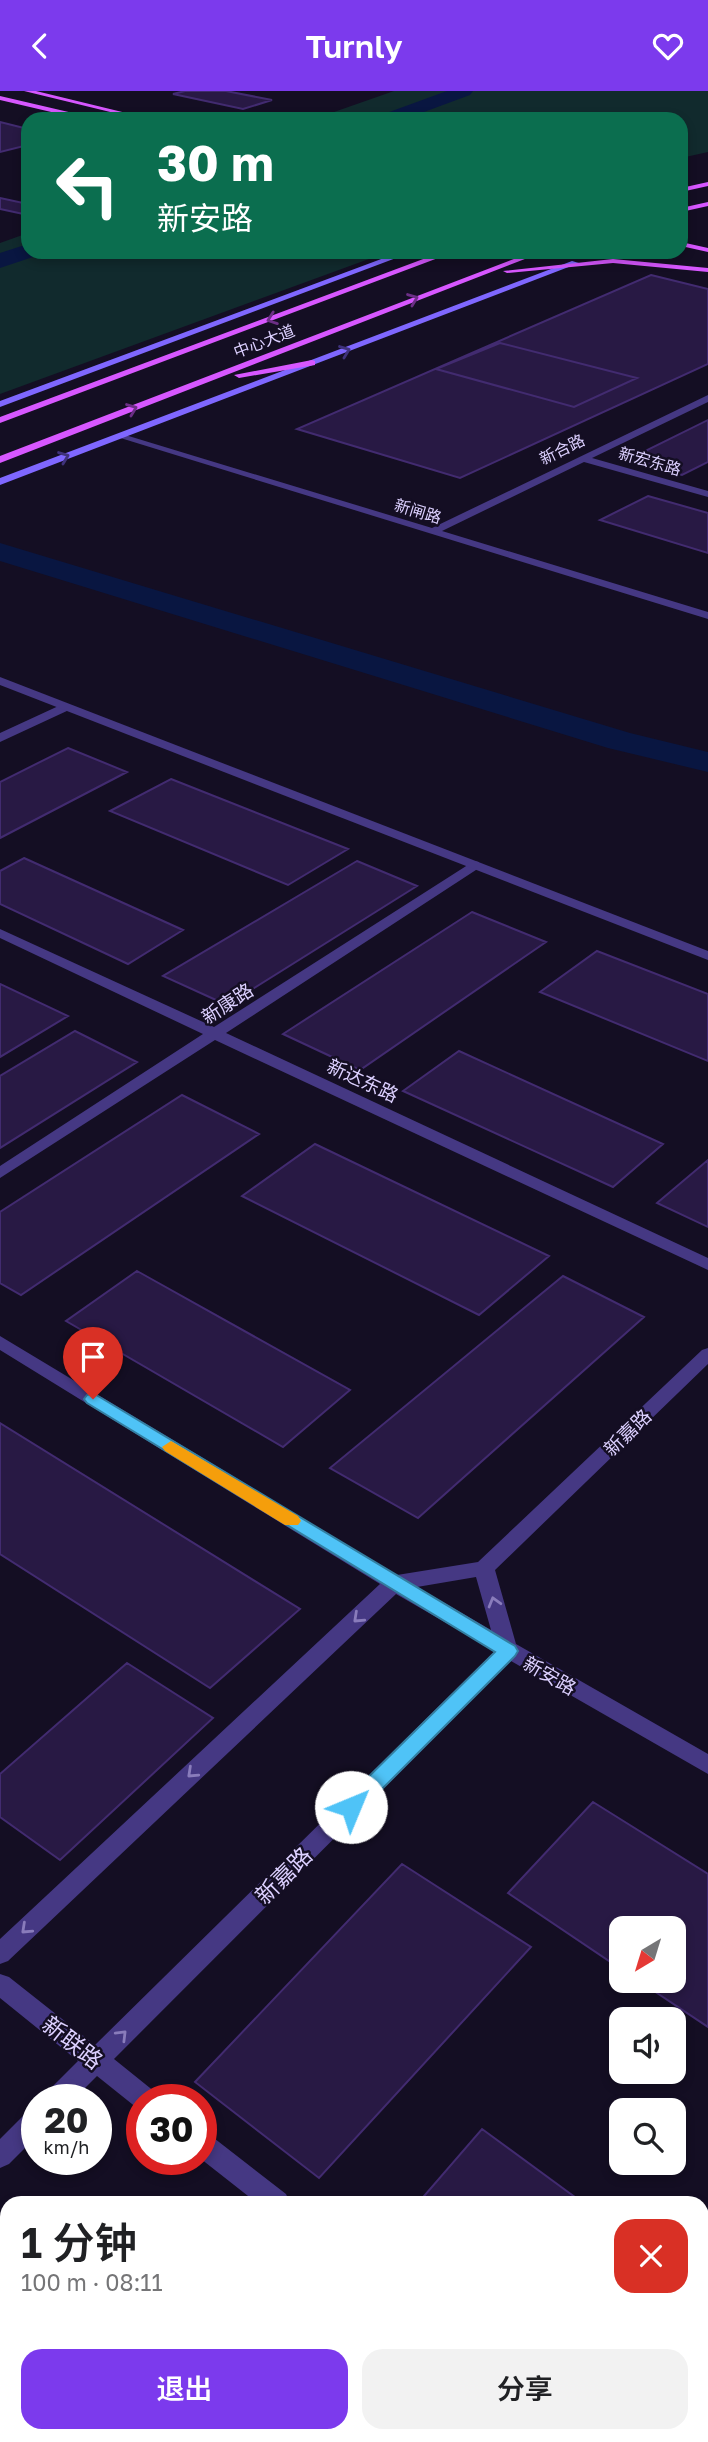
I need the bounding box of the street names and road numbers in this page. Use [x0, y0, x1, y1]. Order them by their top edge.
street label: 中心大道 [231, 320, 297, 362]
street label: 新合路 [536, 429, 588, 469]
street label: 新宏东路 [616, 443, 684, 479]
street label: 新闸路 [392, 494, 444, 528]
street label: 新康路 [197, 978, 257, 1028]
street label: 新达东路 [324, 1054, 402, 1106]
street label: 新嘉路 [599, 1404, 655, 1460]
street label: 新安路 [520, 1651, 580, 1699]
street label: 新嘉路 [249, 1841, 317, 1909]
street label: 新联路 [37, 2010, 109, 2074]

